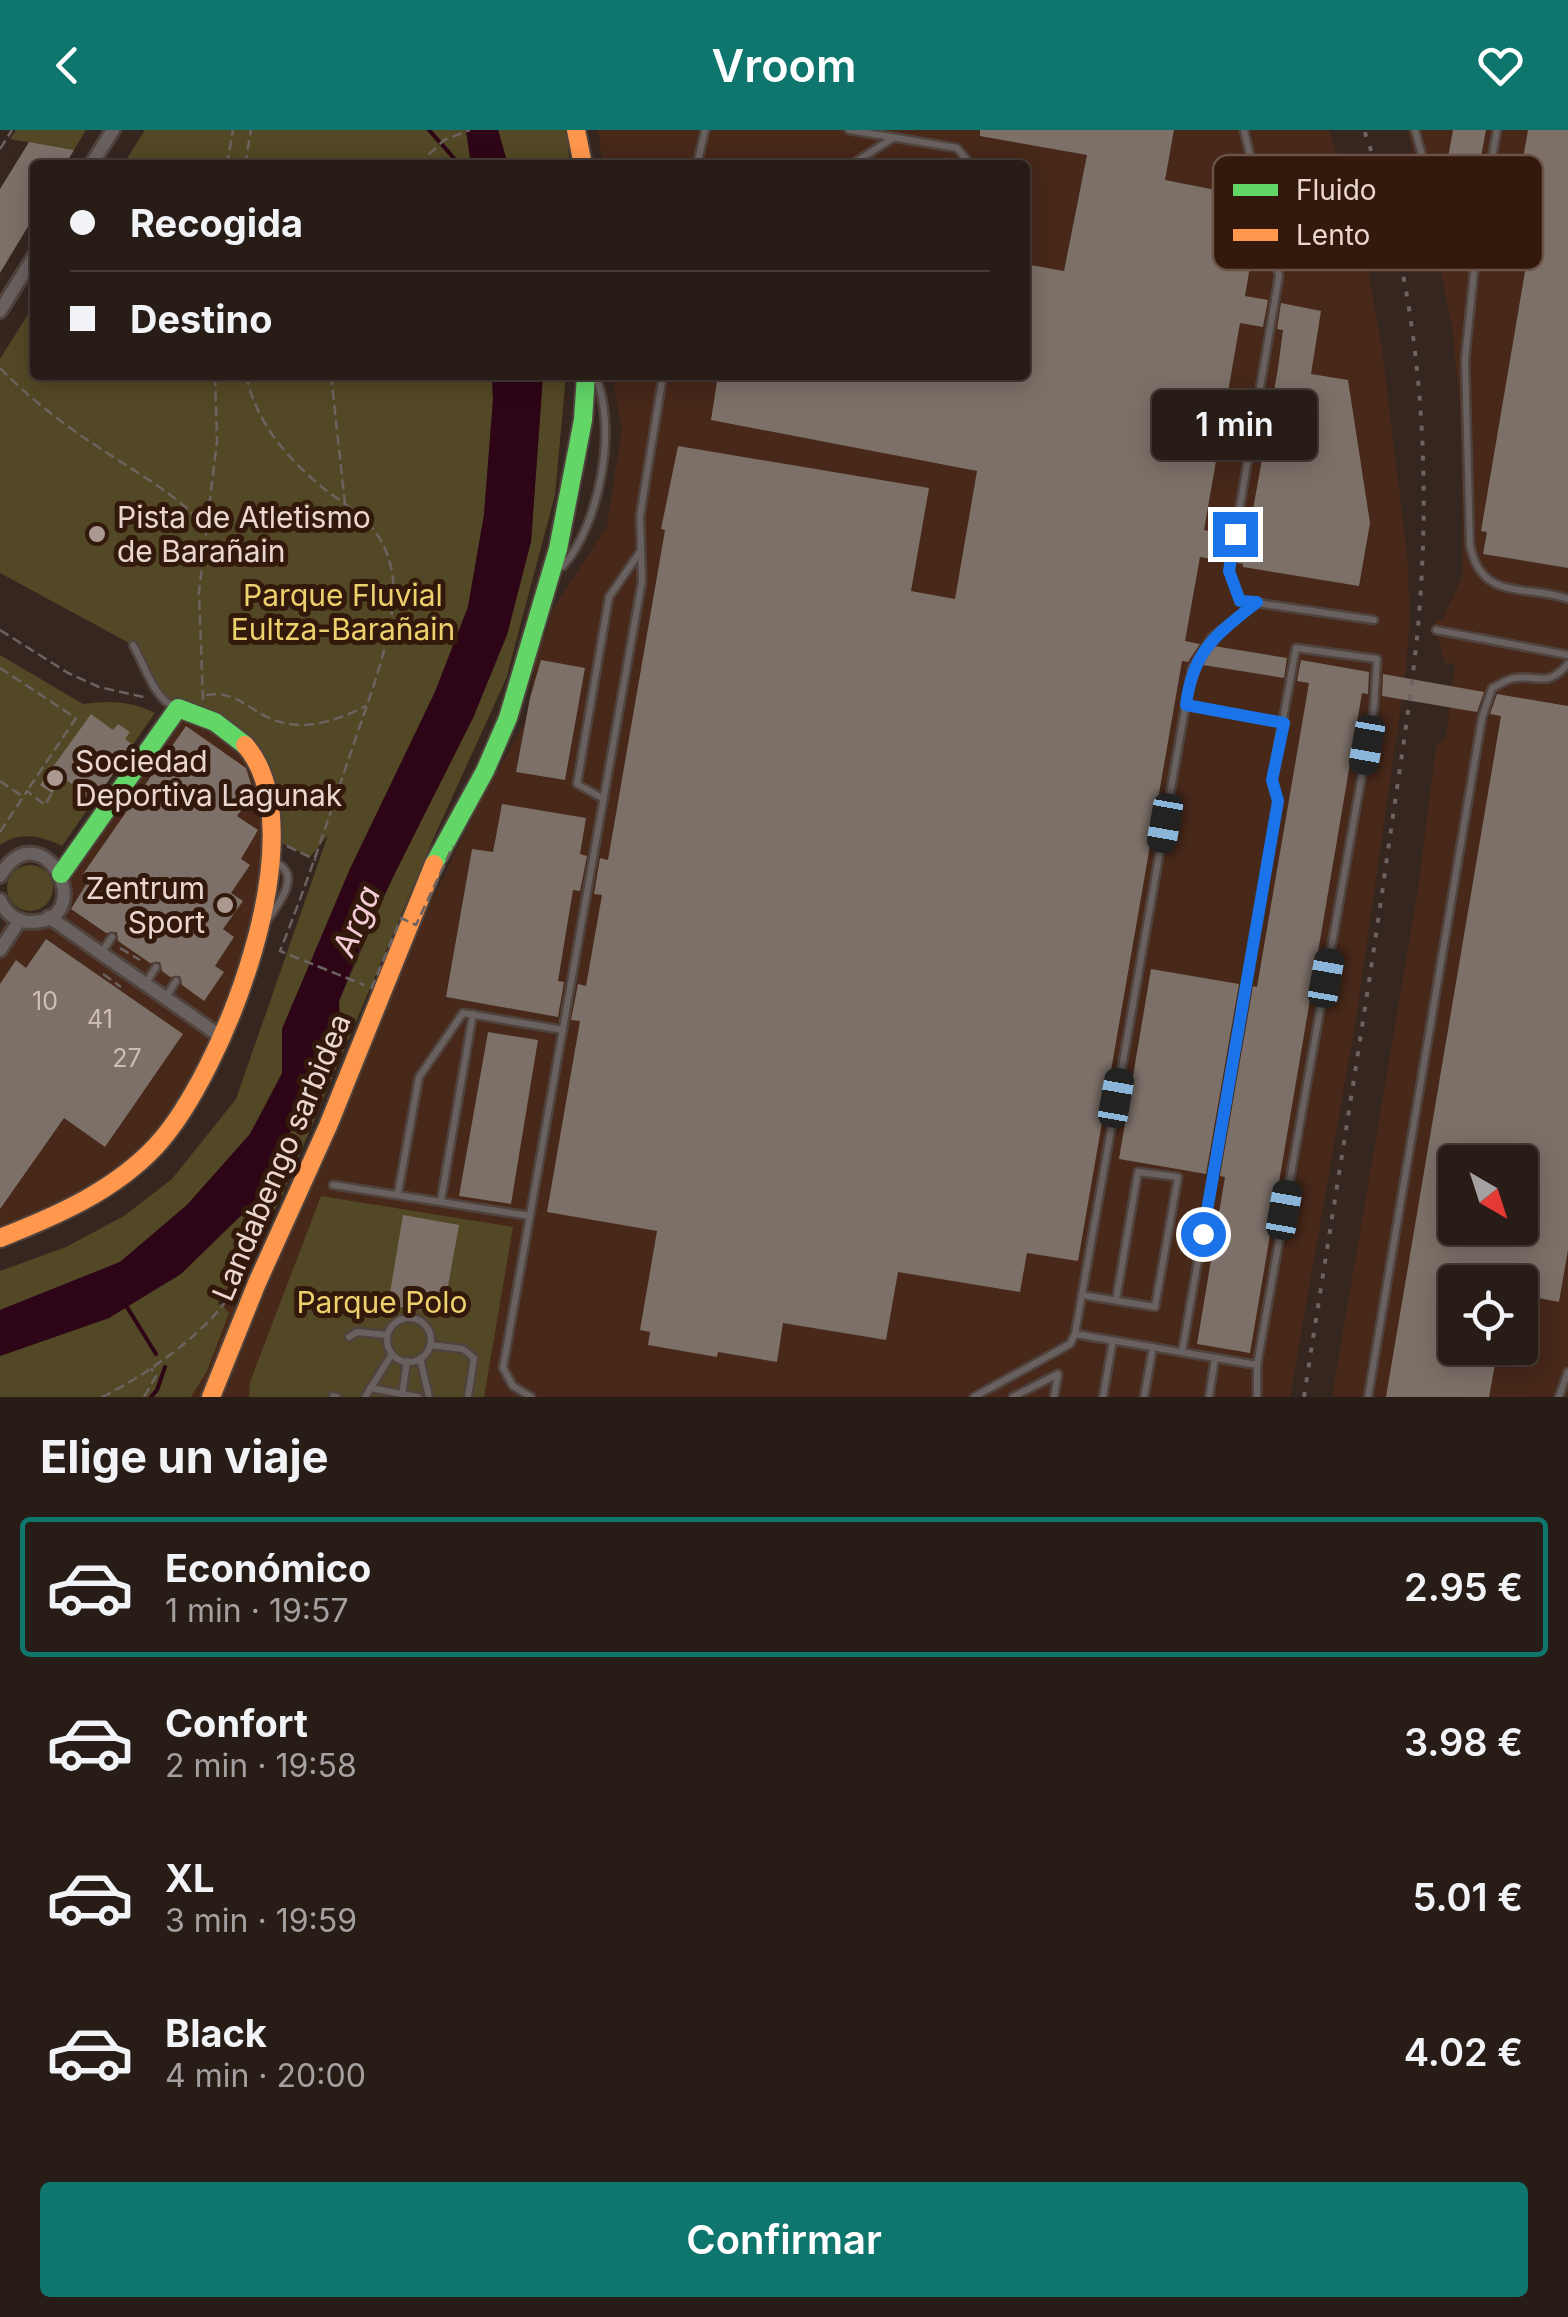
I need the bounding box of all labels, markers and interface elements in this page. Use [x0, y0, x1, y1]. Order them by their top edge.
icon: back [40, 38, 95, 93]
text: Vroom [712, 38, 856, 93]
icon: heart [1473, 38, 1528, 93]
legend [1213, 155, 1543, 270]
text: Fluido [1296, 173, 1377, 207]
text: Recogida [130, 200, 303, 246]
text: Lento [1296, 218, 1370, 252]
text: Destino [130, 296, 273, 342]
callout: 1 min [1152, 389, 1318, 459]
text: 1 min [1195, 405, 1274, 444]
place label: Pista de Atletismo de Barañain [117, 499, 371, 569]
route end [1213, 512, 1258, 557]
marker: Pista de Atletismo de Barañain [86, 523, 108, 545]
park label: Parque Fluvial Eultza-Barañain [231, 577, 455, 647]
car [1347, 713, 1387, 777]
place label: Sociedad Deportiva Lagunak [75, 743, 343, 813]
marker: Sociedad Deportiva Lagunak [44, 767, 66, 789]
car [1145, 791, 1185, 855]
place label: Zentrum Sport [86, 870, 205, 940]
water label: Arga [323, 880, 388, 963]
marker: Zentrum Sport [214, 894, 236, 916]
car [1306, 946, 1346, 1010]
house number: 10 [32, 986, 58, 1016]
house number: 41 [87, 1004, 113, 1034]
street label: Landabengo sarbidea [204, 1008, 358, 1306]
house number: 27 [112, 1043, 142, 1073]
car [1096, 1066, 1136, 1130]
north arrow [1438, 1145, 1538, 1245]
map controls [1438, 1145, 1538, 1365]
car [1264, 1178, 1304, 1242]
route start [1181, 1212, 1226, 1257]
button: locate [1438, 1265, 1538, 1365]
park label: Parque Polo [296, 1284, 468, 1320]
text: Elige un viaje [40, 1429, 329, 1484]
icon: car [45, 1542, 135, 1632]
text: Económico [165, 1545, 371, 1591]
text: 2.95 € [1404, 1564, 1523, 1610]
text: 1 min · 19:57 [165, 1591, 349, 1630]
icon: car [45, 1697, 135, 1787]
text: Confort [165, 1700, 308, 1746]
text: 3.98 € [1404, 1719, 1523, 1765]
text: 2 min · 19:58 [165, 1746, 357, 1785]
icon: car [45, 1852, 135, 1942]
text: XL [165, 1855, 215, 1901]
text: 5.01 € [1412, 1874, 1523, 1920]
text: 3 min · 19:59 [165, 1901, 357, 1940]
icon: car [45, 2007, 135, 2097]
text: Black [165, 2010, 267, 2056]
text: 4.02 € [1404, 2029, 1523, 2075]
text: 4 min · 20:00 [165, 2056, 366, 2095]
button: Confirmar [40, 2182, 1528, 2297]

